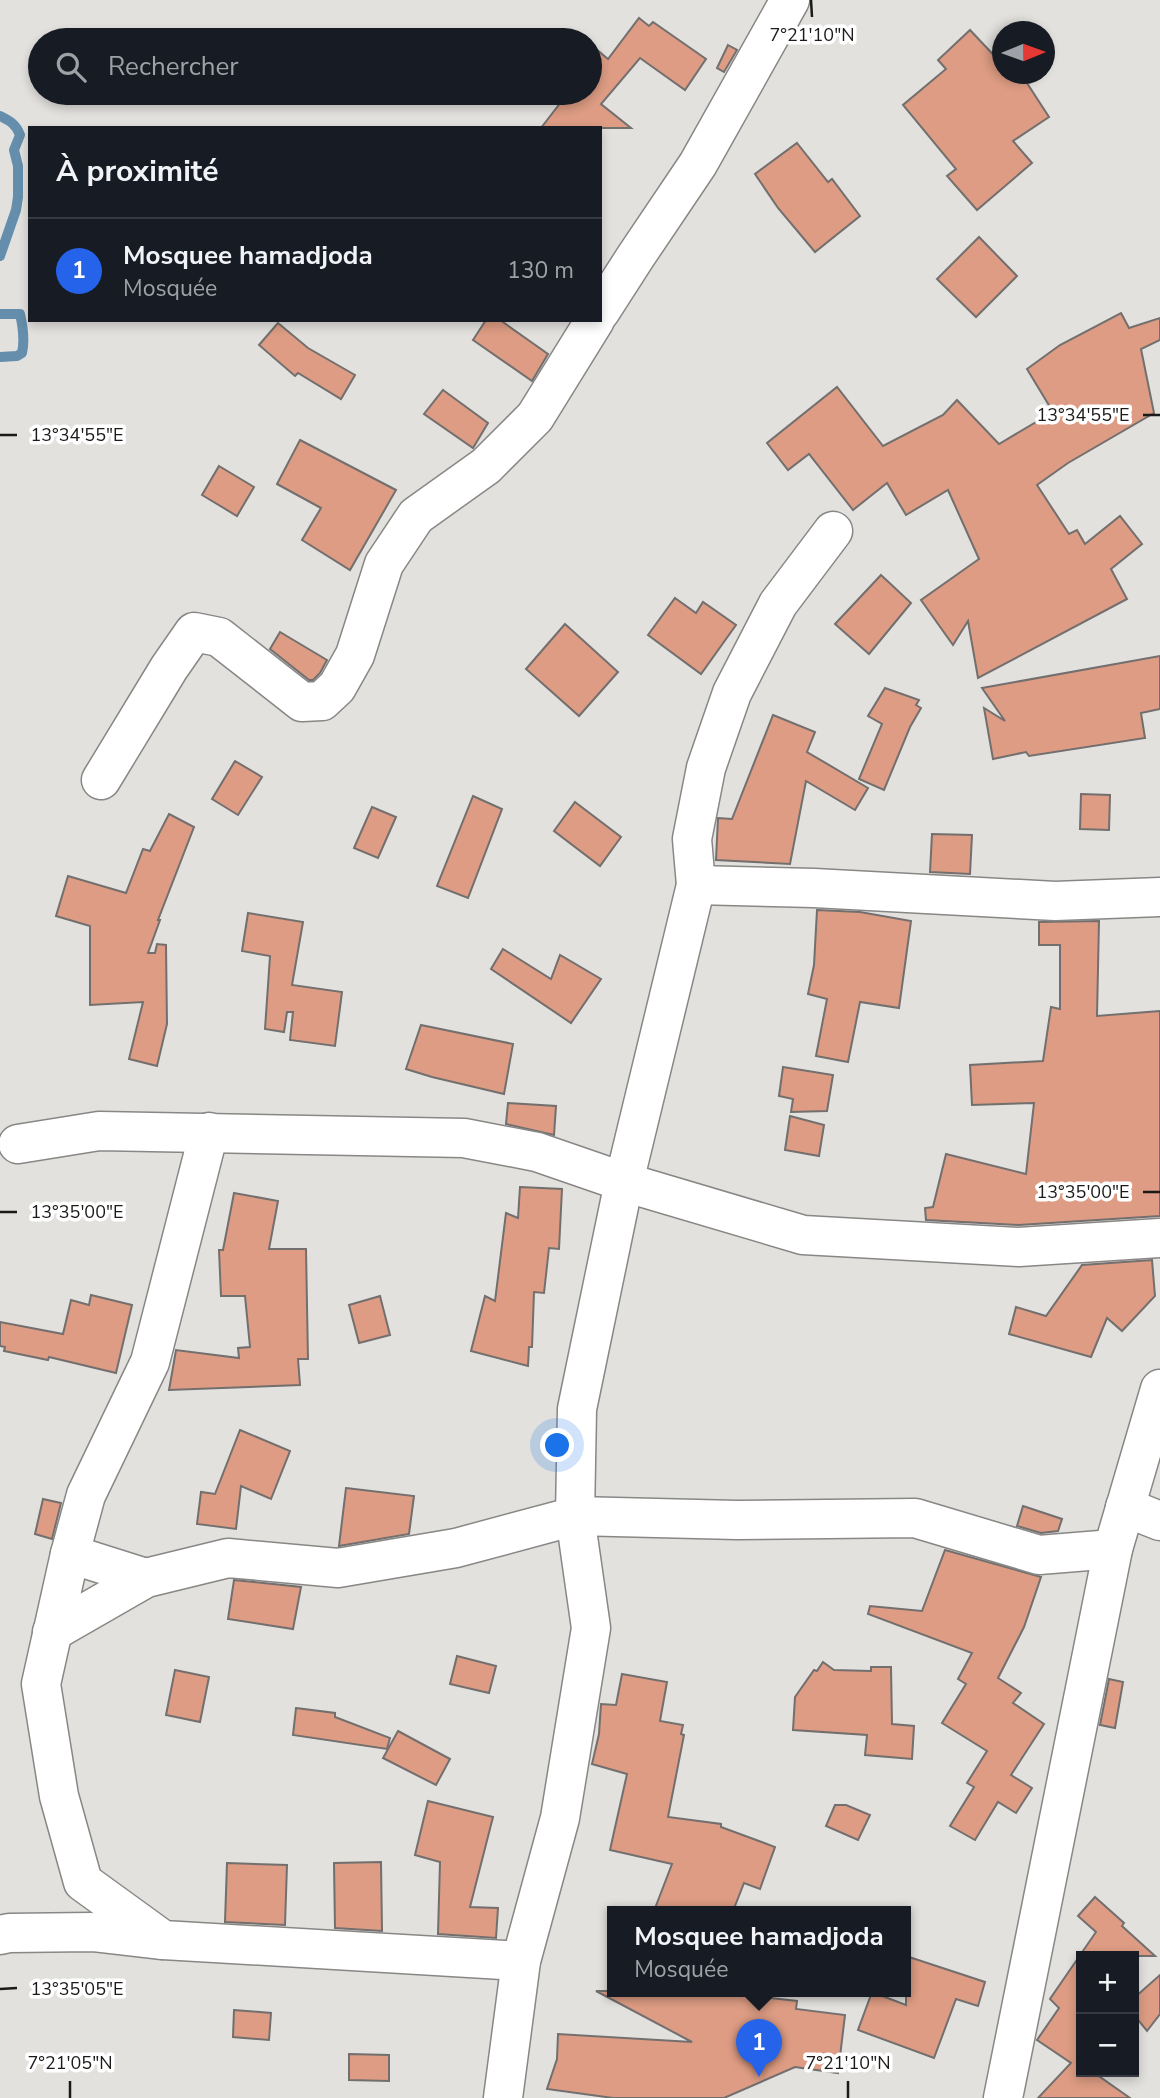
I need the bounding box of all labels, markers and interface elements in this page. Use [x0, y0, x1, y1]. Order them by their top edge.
north arrow [992, 21, 1055, 84]
text: 7°21'10"N [769, 23, 855, 47]
search box [28, 28, 602, 105]
icon: search [52, 48, 90, 86]
text: Rechercher [108, 49, 239, 84]
text: À proximité [56, 151, 218, 192]
text: Mosquee hamadjoda [123, 238, 373, 273]
text: 1 [72, 255, 86, 286]
text: 130 m [507, 255, 574, 286]
text: Mosquée [123, 273, 217, 304]
text: 13°34'55"E [1037, 403, 1130, 427]
text: 13°34'55"E [31, 423, 124, 447]
text: 13°35'00"E [1037, 1180, 1130, 1204]
text: 13°35'00"E [31, 1200, 124, 1224]
your location [540, 1428, 574, 1462]
popup [607, 1906, 911, 1997]
text: Mosquee hamadjoda [634, 1919, 884, 1954]
map controls [1076, 1951, 1139, 2077]
button: + [1076, 1951, 1139, 2014]
text: Mosquée [634, 1954, 728, 1985]
text: 13°35'05"E [31, 1977, 124, 2001]
button: − [1076, 2014, 1139, 2077]
pin: 1 [736, 2019, 782, 2077]
text: 7°21'05"N [27, 2051, 113, 2075]
text: 7°21'10"N [805, 2051, 891, 2075]

